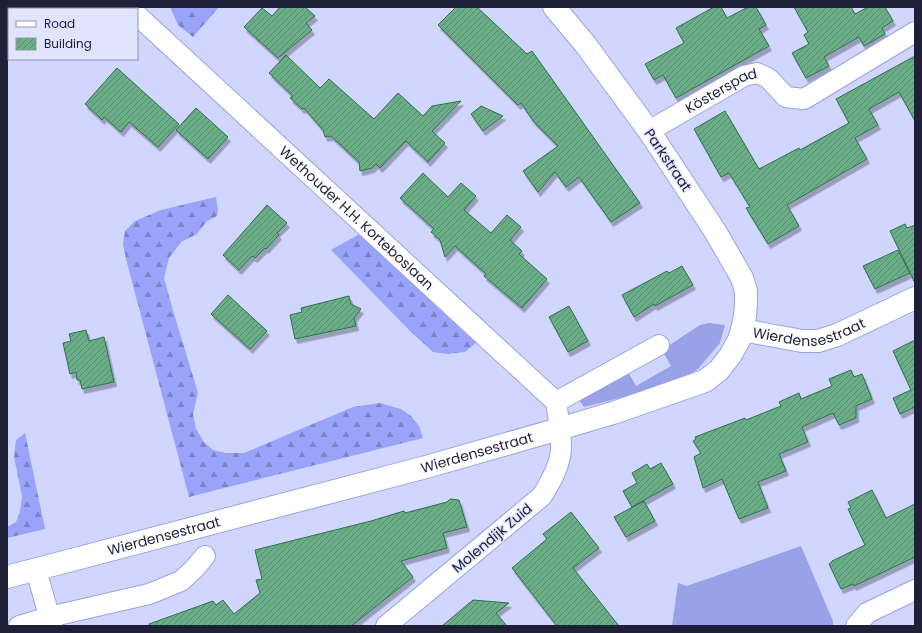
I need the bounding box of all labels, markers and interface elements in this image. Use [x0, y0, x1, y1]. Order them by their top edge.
legend [8, 8, 138, 60]
text: Road [44, 15, 75, 32]
text: Building [44, 35, 92, 52]
street label: Kösterspad [681, 63, 759, 118]
street label: Parkstraat [640, 125, 696, 195]
street label: Wethouder H.H. Korteboslaan [275, 141, 438, 294]
street label: Wierdensestraat [751, 313, 868, 351]
street label: Wierdensestraat [418, 427, 535, 478]
street label: Molendijk Zuid [448, 499, 536, 577]
street label: Wierdensestraat [105, 511, 222, 560]

